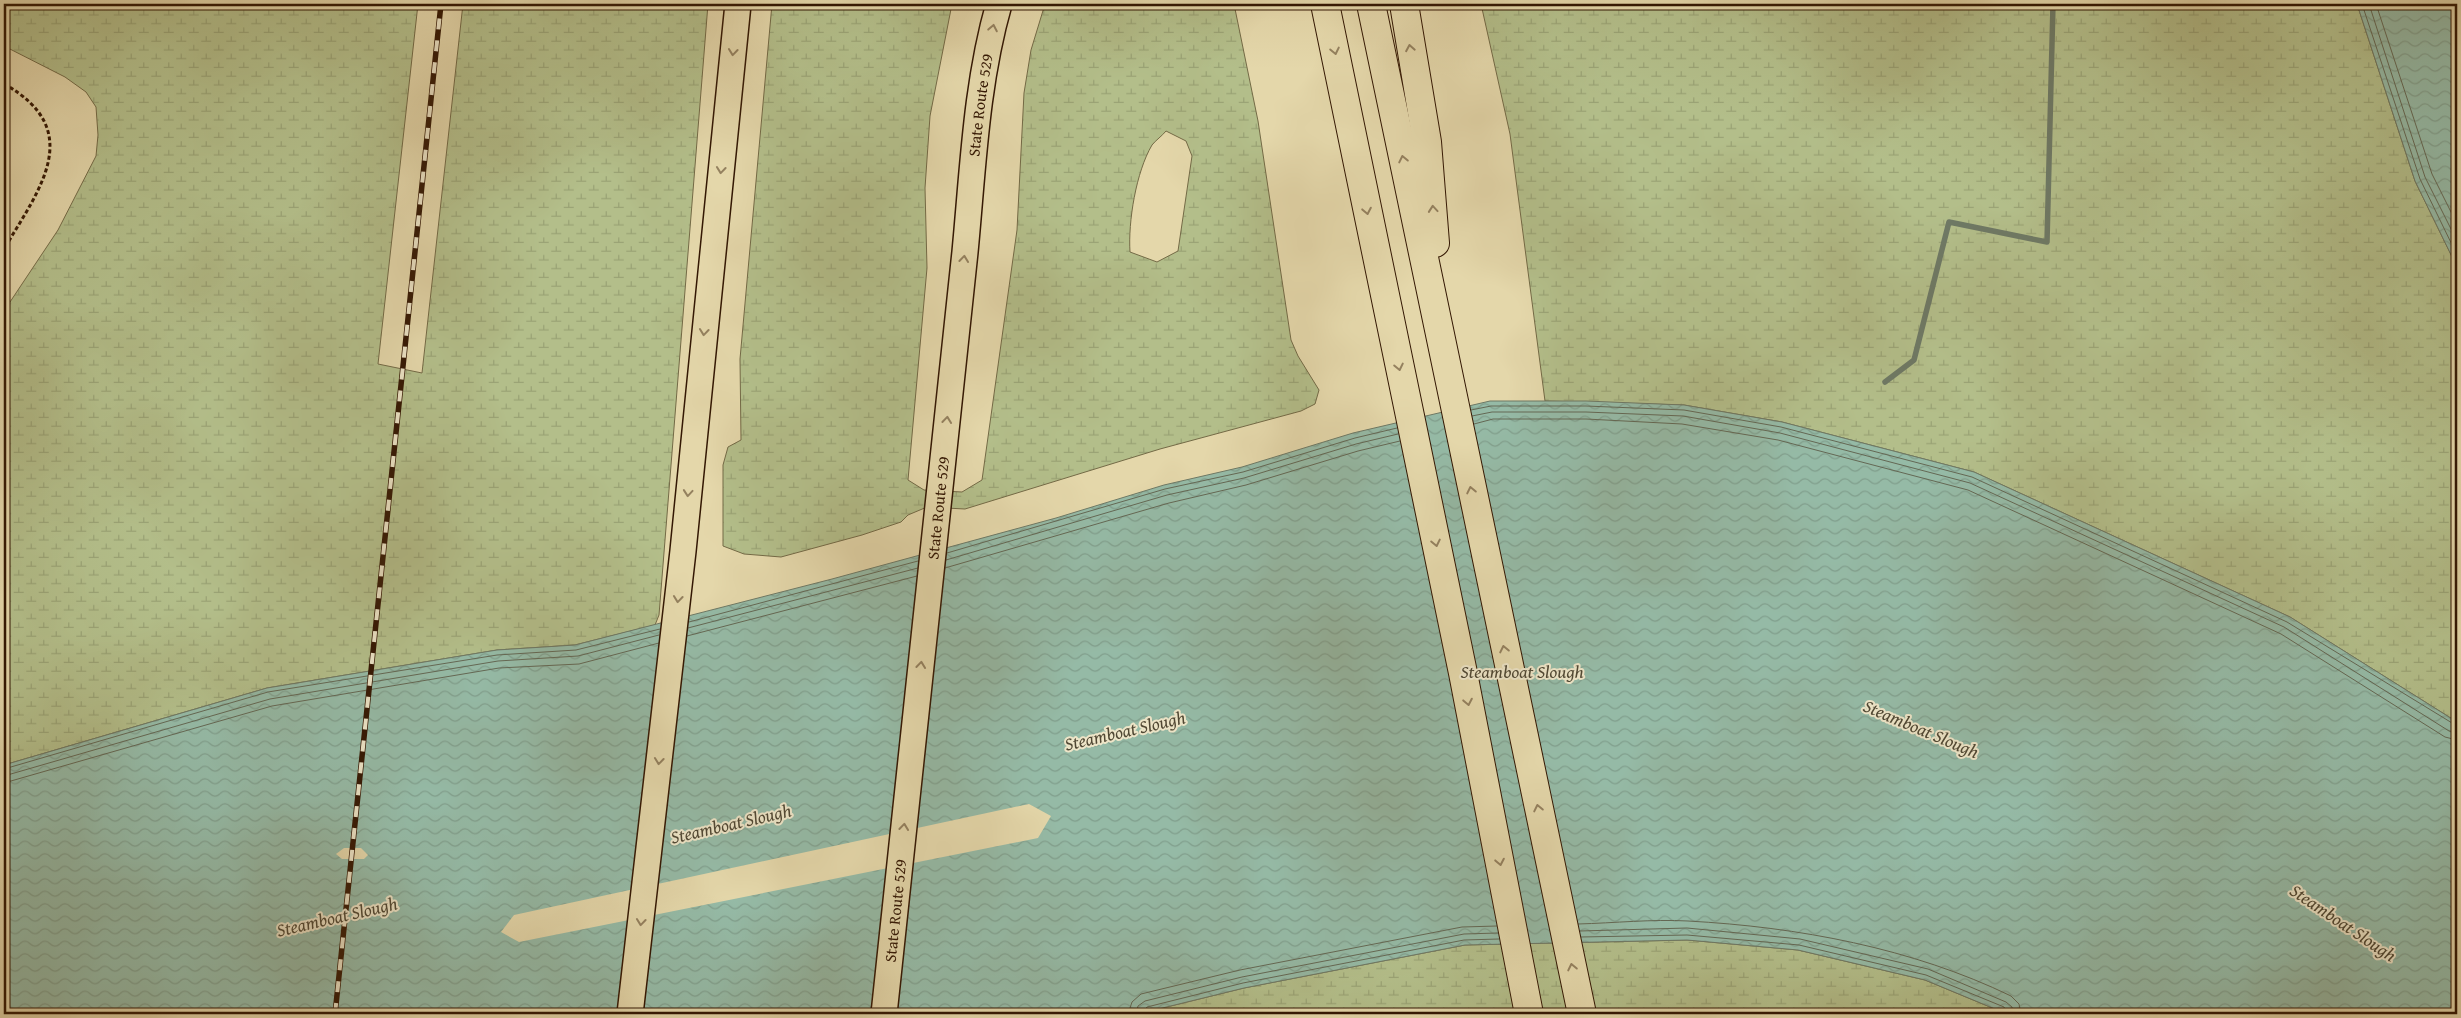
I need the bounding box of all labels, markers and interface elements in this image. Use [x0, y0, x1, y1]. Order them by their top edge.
one-way arrow [987, 24, 997, 33]
one-way arrow [1406, 44, 1416, 52]
one-way arrow [1329, 47, 1340, 56]
one-way arrow [728, 49, 739, 57]
street label: State Route 529 [961, 51, 999, 158]
one-way arrow [1399, 155, 1409, 164]
one-way arrow [716, 166, 727, 174]
one-way arrow [1428, 205, 1439, 213]
one-way arrow [1362, 206, 1372, 215]
one-way arrow [959, 254, 970, 262]
one-way arrow [699, 328, 710, 336]
one-way arrow [1393, 362, 1404, 371]
one-way arrow [941, 416, 952, 424]
street label: State Route 529 [920, 455, 955, 561]
one-way arrow [1466, 485, 1477, 494]
one-way arrow [683, 490, 694, 498]
one-way arrow [1430, 539, 1440, 547]
one-way arrow [673, 596, 684, 604]
one-way arrow [1499, 644, 1510, 653]
water label: Steamboat Slough [1460, 658, 1584, 685]
one-way arrow [915, 661, 926, 669]
water label: Steamboat Slough [1859, 692, 1983, 765]
one-way arrow [1463, 698, 1473, 707]
water label: Steamboat Slough [1062, 703, 1188, 758]
one-way arrow [654, 757, 665, 765]
water label: Steamboat Slough [668, 796, 794, 851]
one-way arrow [1533, 803, 1544, 812]
one-way arrow [898, 822, 909, 830]
one-way arrow [1494, 857, 1504, 866]
street label: State Route 529 [878, 858, 912, 963]
water label: Steamboat Slough [2285, 877, 2402, 968]
water label: Steamboat Slough [274, 889, 400, 944]
one-way arrow [636, 919, 647, 927]
one-way arrow [1567, 962, 1577, 971]

